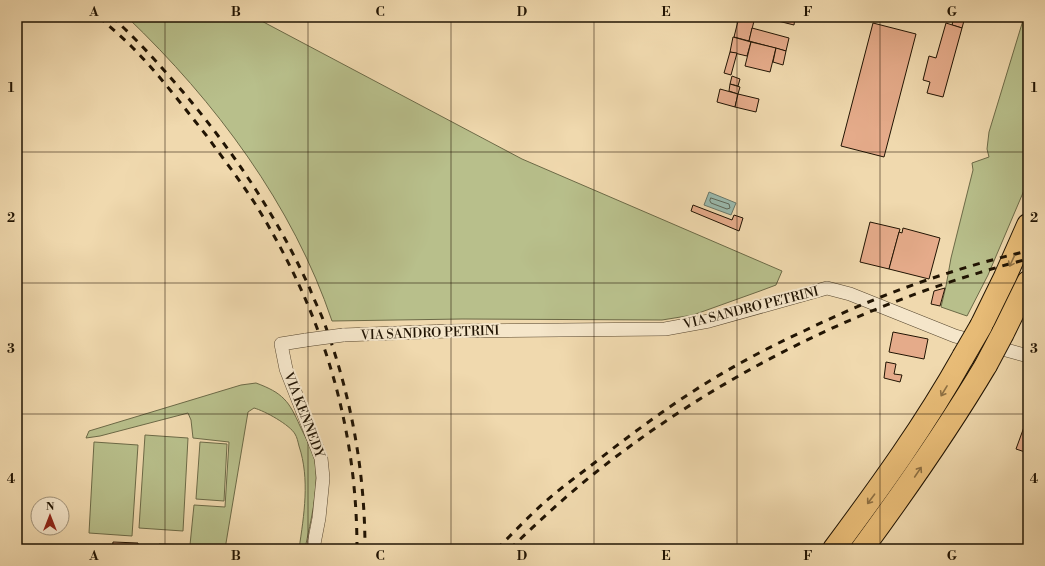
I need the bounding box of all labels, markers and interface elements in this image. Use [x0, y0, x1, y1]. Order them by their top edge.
text: A [88, 4, 99, 20]
text: B [231, 4, 241, 20]
text: C [375, 4, 385, 20]
text: D [517, 4, 527, 20]
text: E [661, 4, 671, 20]
text: F [803, 4, 813, 20]
text: G [947, 4, 958, 20]
text: 1 [8, 80, 15, 96]
text: 1 [1031, 80, 1038, 96]
text: 2 [7, 210, 15, 226]
text: 2 [1030, 210, 1038, 226]
one-way arrow [1008, 255, 1015, 267]
street label: VIA SANDRO PETRINI [681, 283, 820, 333]
street label: VIA SANDRO PETRINI [359, 323, 500, 343]
text: 3 [7, 341, 15, 357]
text: 3 [1030, 341, 1038, 357]
street label: VIA KENNEDY [280, 369, 328, 461]
one-way arrow [940, 385, 948, 396]
one-way arrow [914, 466, 922, 478]
text: 4 [7, 471, 16, 487]
text: 4 [1030, 471, 1039, 487]
one-way arrow [867, 493, 875, 504]
north arrow [30, 496, 70, 536]
text: N [46, 500, 55, 514]
text: A [88, 548, 99, 564]
text: B [231, 548, 241, 564]
text: C [375, 548, 385, 564]
text: D [517, 548, 527, 564]
text: E [661, 548, 671, 564]
text: F [803, 548, 813, 564]
text: G [947, 548, 958, 564]

